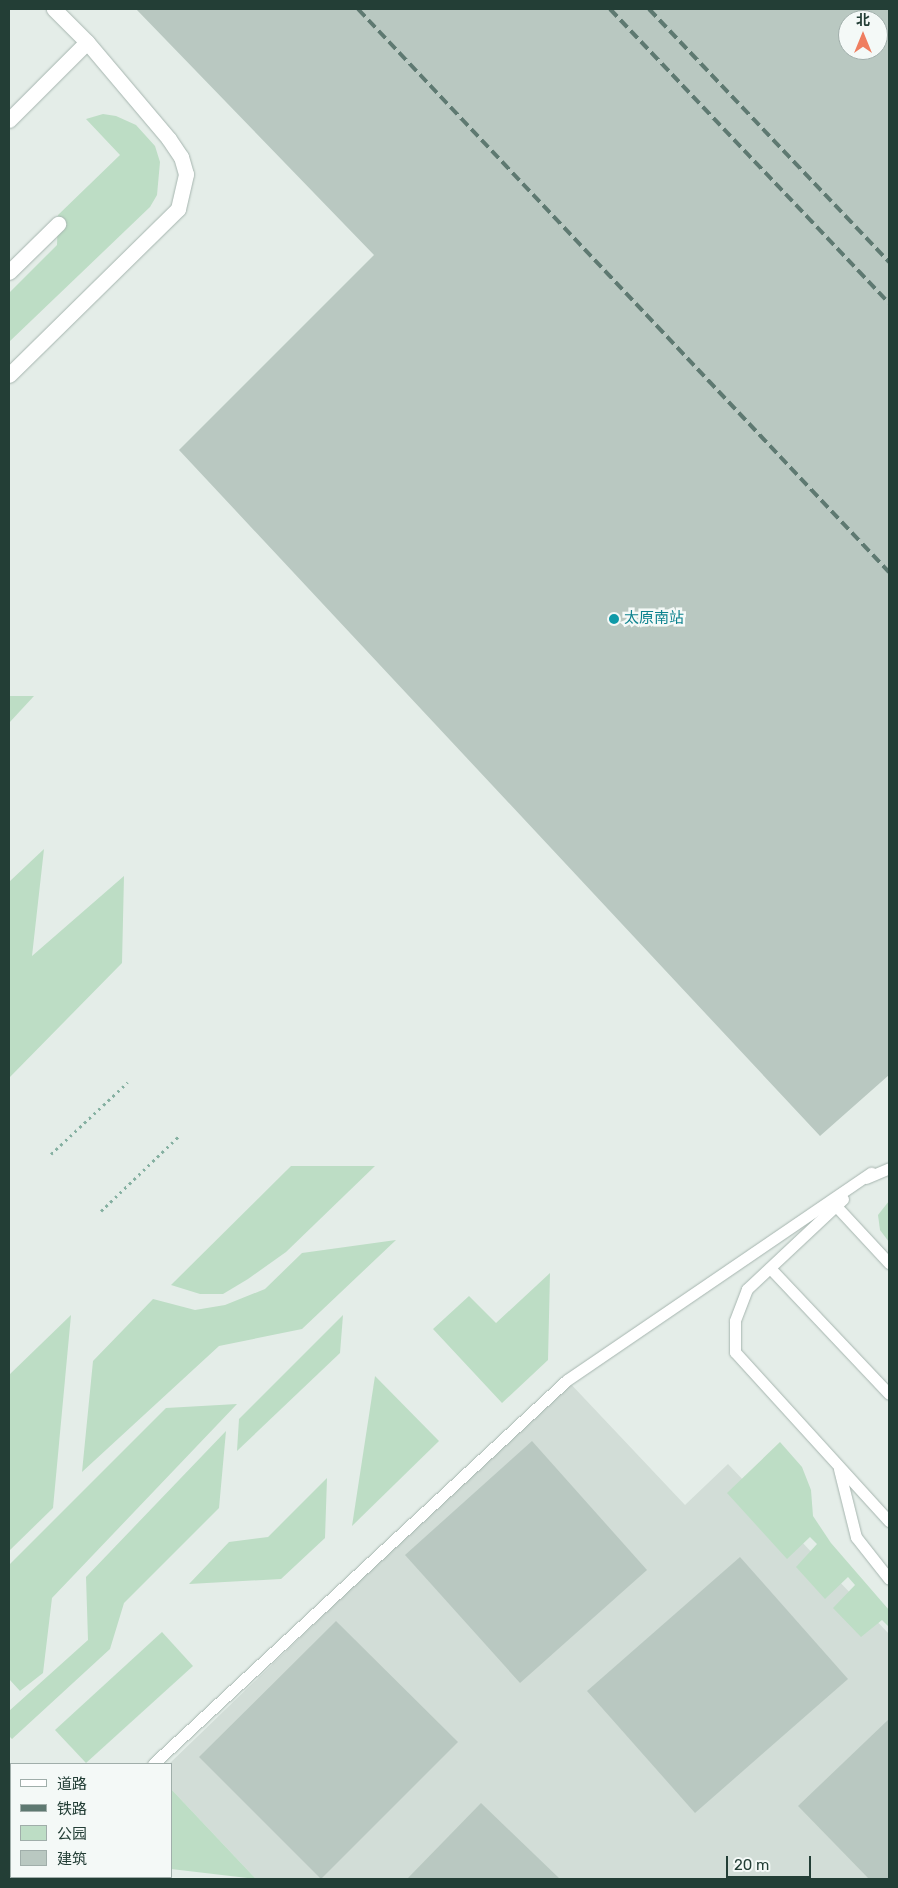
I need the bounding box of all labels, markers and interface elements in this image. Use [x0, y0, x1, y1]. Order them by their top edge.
north arrow [838, 10, 888, 60]
text: 北 [856, 12, 870, 29]
place label: 太原南站 [624, 610, 684, 628]
marker: 太原南站 [608, 613, 620, 625]
legend [10, 1763, 172, 1878]
text: 道路 [57, 1775, 87, 1793]
text: 铁路 [57, 1800, 87, 1818]
text: 公园 [57, 1825, 87, 1843]
scale bar [728, 1846, 813, 1878]
text: 建筑 [57, 1850, 87, 1868]
text: 20 m [734, 1856, 769, 1874]

